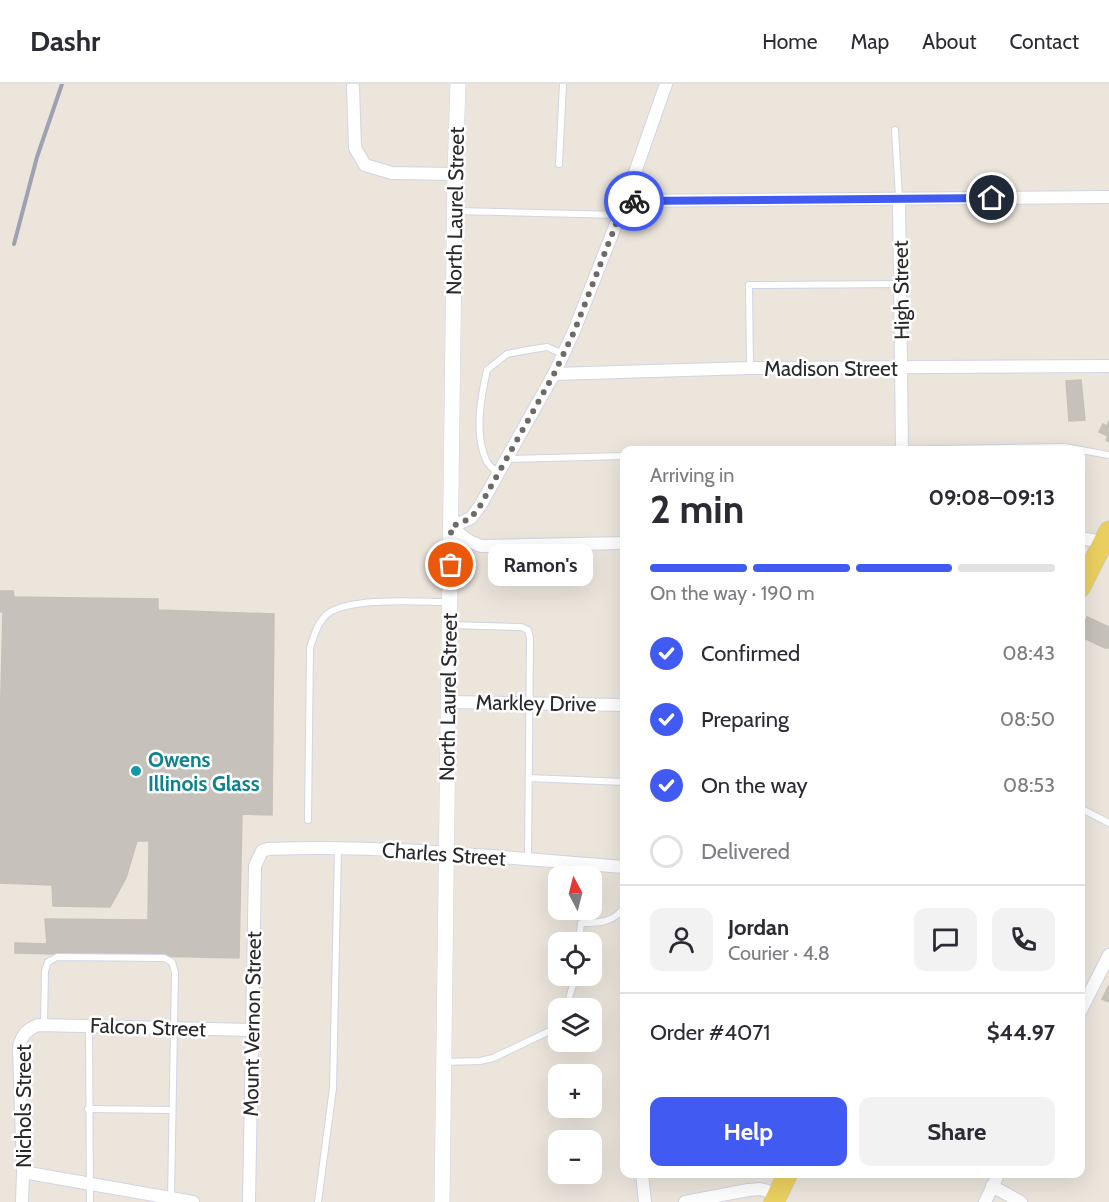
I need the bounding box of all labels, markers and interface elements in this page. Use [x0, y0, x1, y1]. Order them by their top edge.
text: Dashr [30, 24, 100, 58]
text: Home [762, 29, 818, 54]
text: Map [851, 29, 889, 54]
text: About [922, 29, 976, 54]
text: Contact [1009, 29, 1079, 54]
street label: North Laurel Street [441, 127, 469, 295]
courier [604, 171, 664, 231]
pin [966, 172, 1017, 223]
icon: home [975, 181, 1008, 214]
icon: bike [618, 185, 651, 218]
street label: High Street [888, 240, 914, 340]
street label: Madison Street [764, 356, 898, 381]
text: Arriving in [650, 463, 734, 487]
text: 09:08–09:13 [928, 484, 1055, 511]
text: 2 min [650, 485, 744, 533]
pin [425, 539, 476, 590]
callout: Ramon's [487, 544, 592, 586]
icon: bag [434, 548, 467, 581]
text: Ramon's [504, 553, 577, 577]
text: On the way · 190 m [650, 581, 815, 605]
street label: North Laurel Street [434, 613, 462, 781]
icon: check [650, 637, 683, 670]
text: Confirmed [701, 640, 800, 667]
text: 08:43 [1002, 641, 1055, 665]
street label: Markley Drive [475, 689, 597, 717]
icon: check [650, 703, 683, 736]
text: Preparing [701, 706, 789, 733]
text: 08:50 [1000, 707, 1055, 731]
place label: Owens Illinois Glass [148, 747, 260, 796]
marker: Owens Illinois Glass [129, 764, 143, 778]
icon: check [650, 769, 683, 802]
text: On the way [701, 772, 808, 799]
text: 08:53 [1003, 773, 1055, 797]
street label: Charles Street [381, 837, 507, 871]
text: Delivered [701, 838, 790, 865]
north arrow [548, 866, 602, 920]
map controls [548, 866, 602, 1184]
button: person [650, 908, 713, 971]
button: chat [914, 908, 977, 971]
button: phone [992, 908, 1055, 971]
text: Jordan [728, 914, 789, 941]
street label: Mount Vernon Street [238, 931, 266, 1117]
button: locate [548, 932, 602, 986]
text: Courier · 4.8 [728, 941, 830, 965]
button: layers [548, 998, 602, 1052]
street label: Falcon Street [90, 1012, 206, 1042]
text: Order #4071 [650, 1019, 770, 1046]
text: $44.97 [987, 1019, 1055, 1046]
street label: Nichols Street [11, 1044, 36, 1168]
button: + [548, 1064, 602, 1118]
button: Help [650, 1097, 847, 1166]
button: Share [859, 1097, 1055, 1166]
button: − [548, 1130, 602, 1184]

